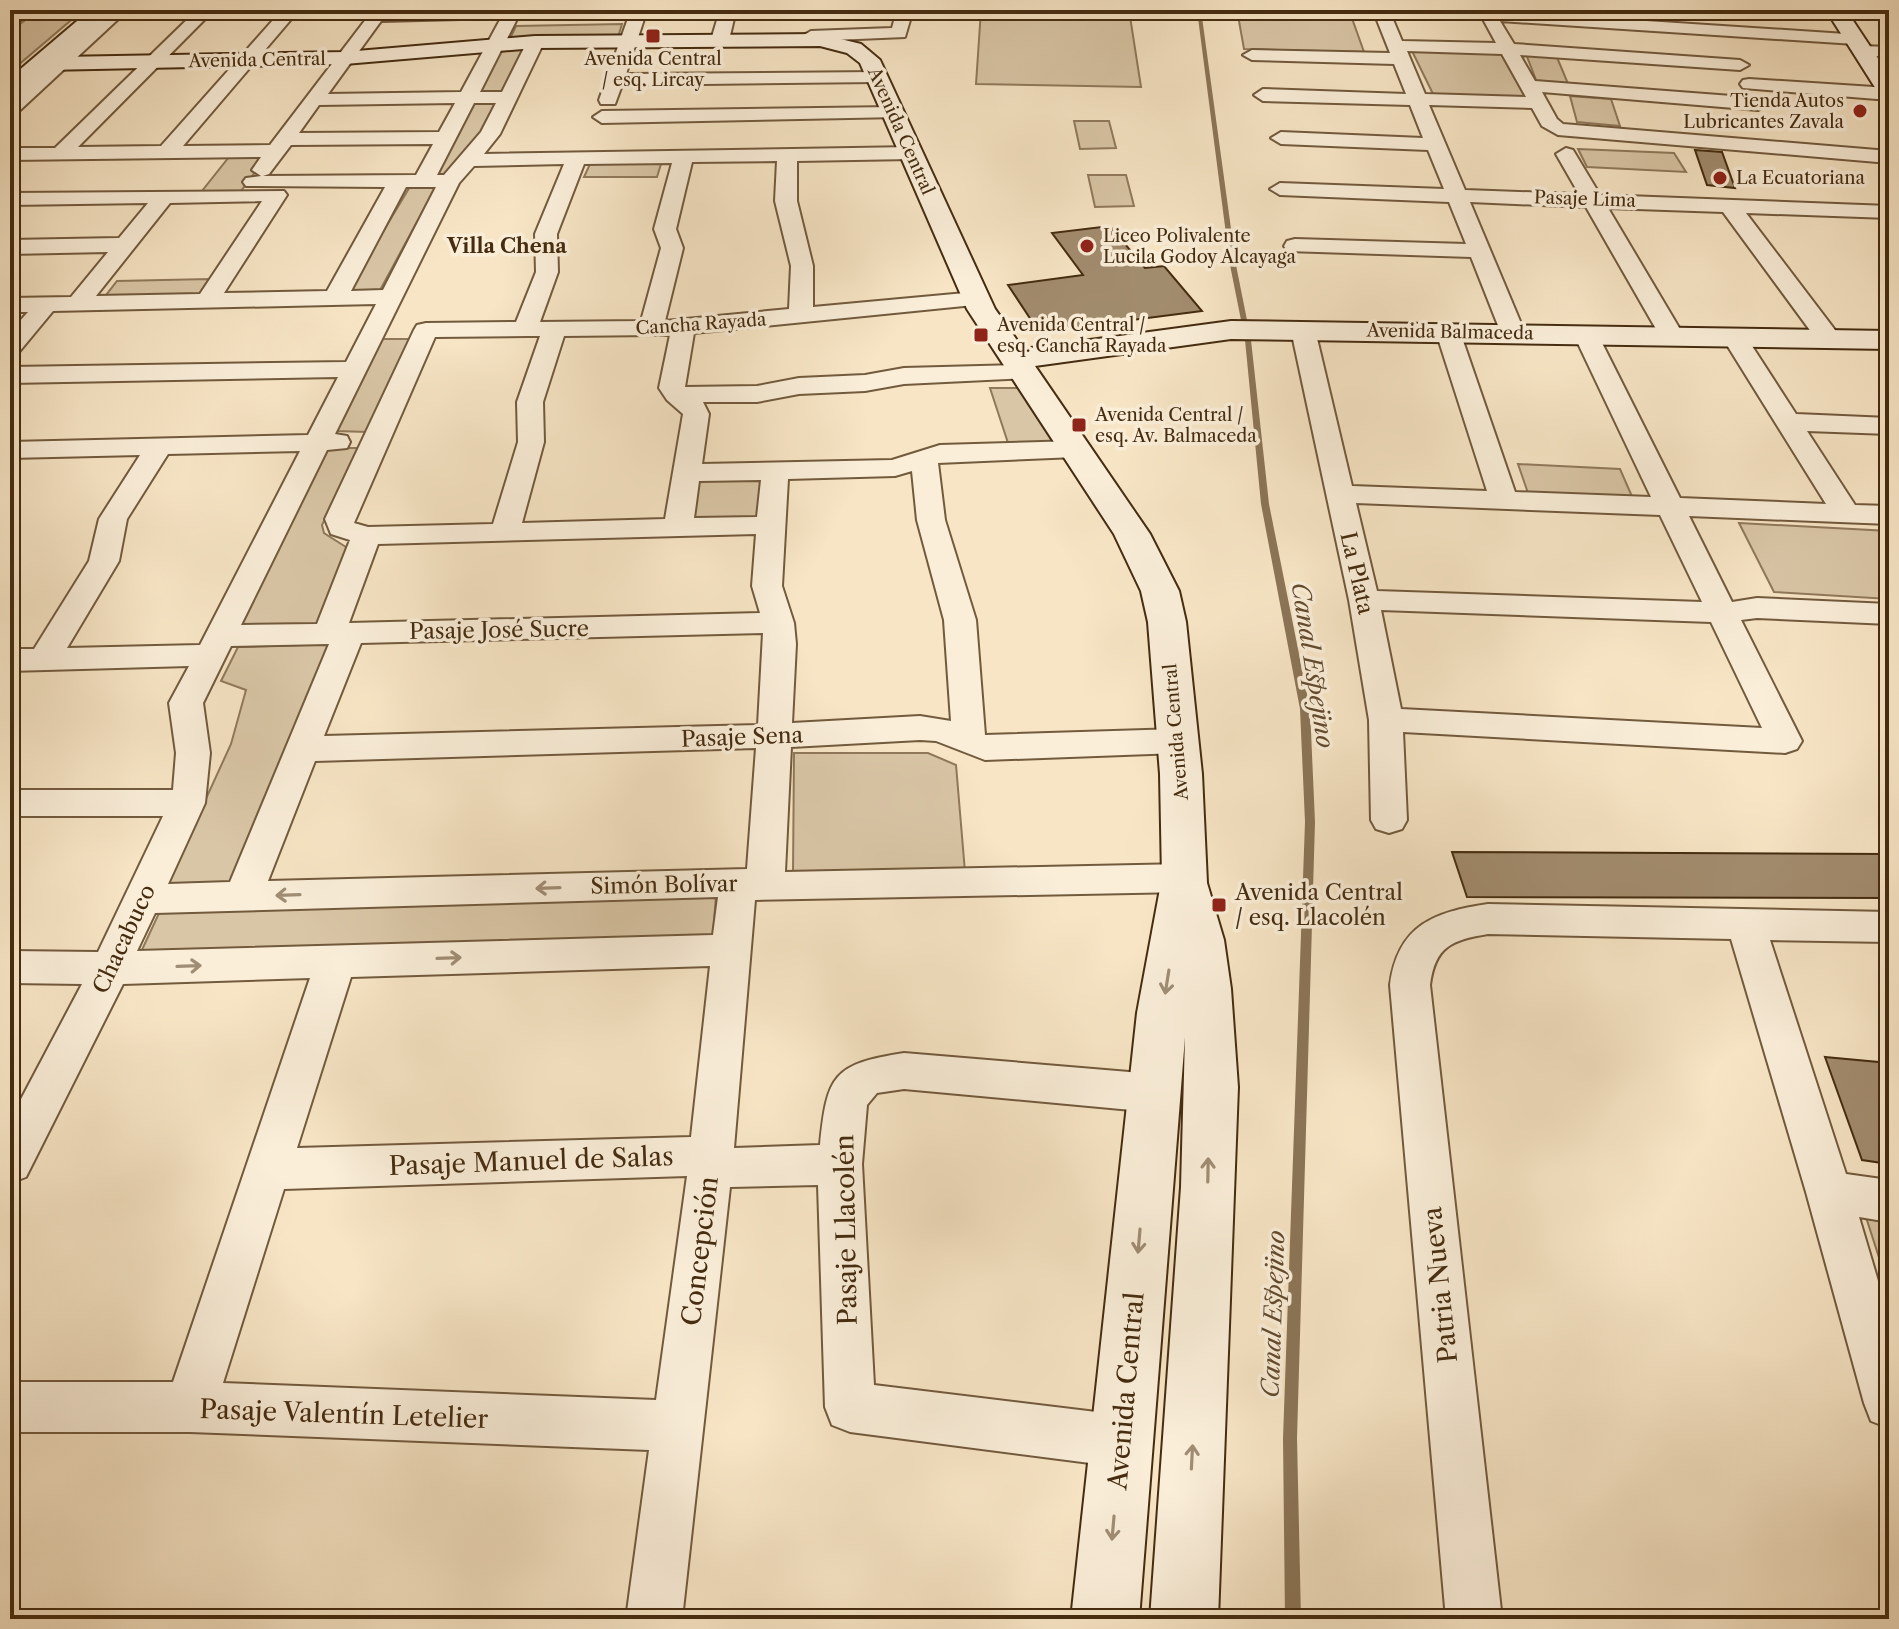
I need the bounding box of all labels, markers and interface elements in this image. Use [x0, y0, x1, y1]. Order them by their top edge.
marker: Avenida Central / esq. Lircay [644, 27, 662, 45]
street label: Avenida Central [187, 48, 326, 72]
place label: Avenida Central / esq. Lircay [583, 48, 722, 91]
street label: Avenida Central [863, 63, 939, 198]
place label: Tienda Autos Lubricantes Zavala [1683, 90, 1844, 133]
marker: Tienda Autos Lubricantes Zavala [1851, 102, 1869, 120]
place label: La Ecuatoriana [1736, 167, 1866, 189]
marker: La Ecuatoriana [1711, 169, 1729, 187]
street label: Pasaje Lima [1534, 186, 1637, 212]
place label: Liceo Polivalente Lucila Godoy Alcayaga [1103, 225, 1296, 268]
district label: Villa Chena [446, 234, 567, 258]
marker: Liceo Polivalente Lucila Godoy Alcayaga [1078, 237, 1096, 255]
street label: Cancha Rayada [635, 308, 768, 340]
place label: Avenida Central / esq. Cancha Rayada [996, 314, 1167, 357]
street label: Avenida Balmaceda [1365, 320, 1534, 344]
marker: Avenida Central / esq. Cancha Rayada [972, 326, 990, 344]
place label: Avenida Central / esq. Av. Balmaceda [1094, 404, 1257, 447]
marker: Avenida Central / esq. Av. Balmaceda [1070, 416, 1088, 434]
street label: La Plata [1334, 529, 1380, 617]
water label: Canal Espejino [1286, 580, 1340, 750]
street label: Pasaje José Sucre [409, 615, 589, 645]
street label: Avenida Central [1159, 663, 1193, 802]
street label: Pasaje Sena [680, 721, 804, 753]
street label: Simón Bolívar [590, 870, 738, 900]
place label: Avenida Central / esq. Llacolén [1234, 879, 1403, 931]
street label: Chacabuco [87, 880, 161, 998]
one-way arrow [535, 880, 562, 895]
one-way arrow [275, 887, 302, 903]
marker: Avenida Central / esq. Llacolén [1210, 896, 1228, 914]
one-way arrow [435, 951, 462, 966]
one-way arrow [175, 958, 202, 973]
one-way arrow [1159, 969, 1174, 994]
street label: Pasaje Llacolén [828, 1134, 864, 1326]
street label: Pasaje Manuel de Salas [388, 1140, 674, 1182]
one-way arrow [1201, 1157, 1216, 1184]
street label: Concepción [675, 1174, 725, 1328]
street label: Patria Nueva [1416, 1205, 1464, 1365]
one-way arrow [1132, 1227, 1147, 1254]
water label: Canal Espejino [1256, 1230, 1290, 1398]
street label: Avenida Central [1101, 1291, 1151, 1492]
street label: Pasaje Valentín Letelier [199, 1393, 489, 1435]
one-way arrow [1185, 1444, 1200, 1471]
one-way arrow [1106, 1514, 1121, 1540]

